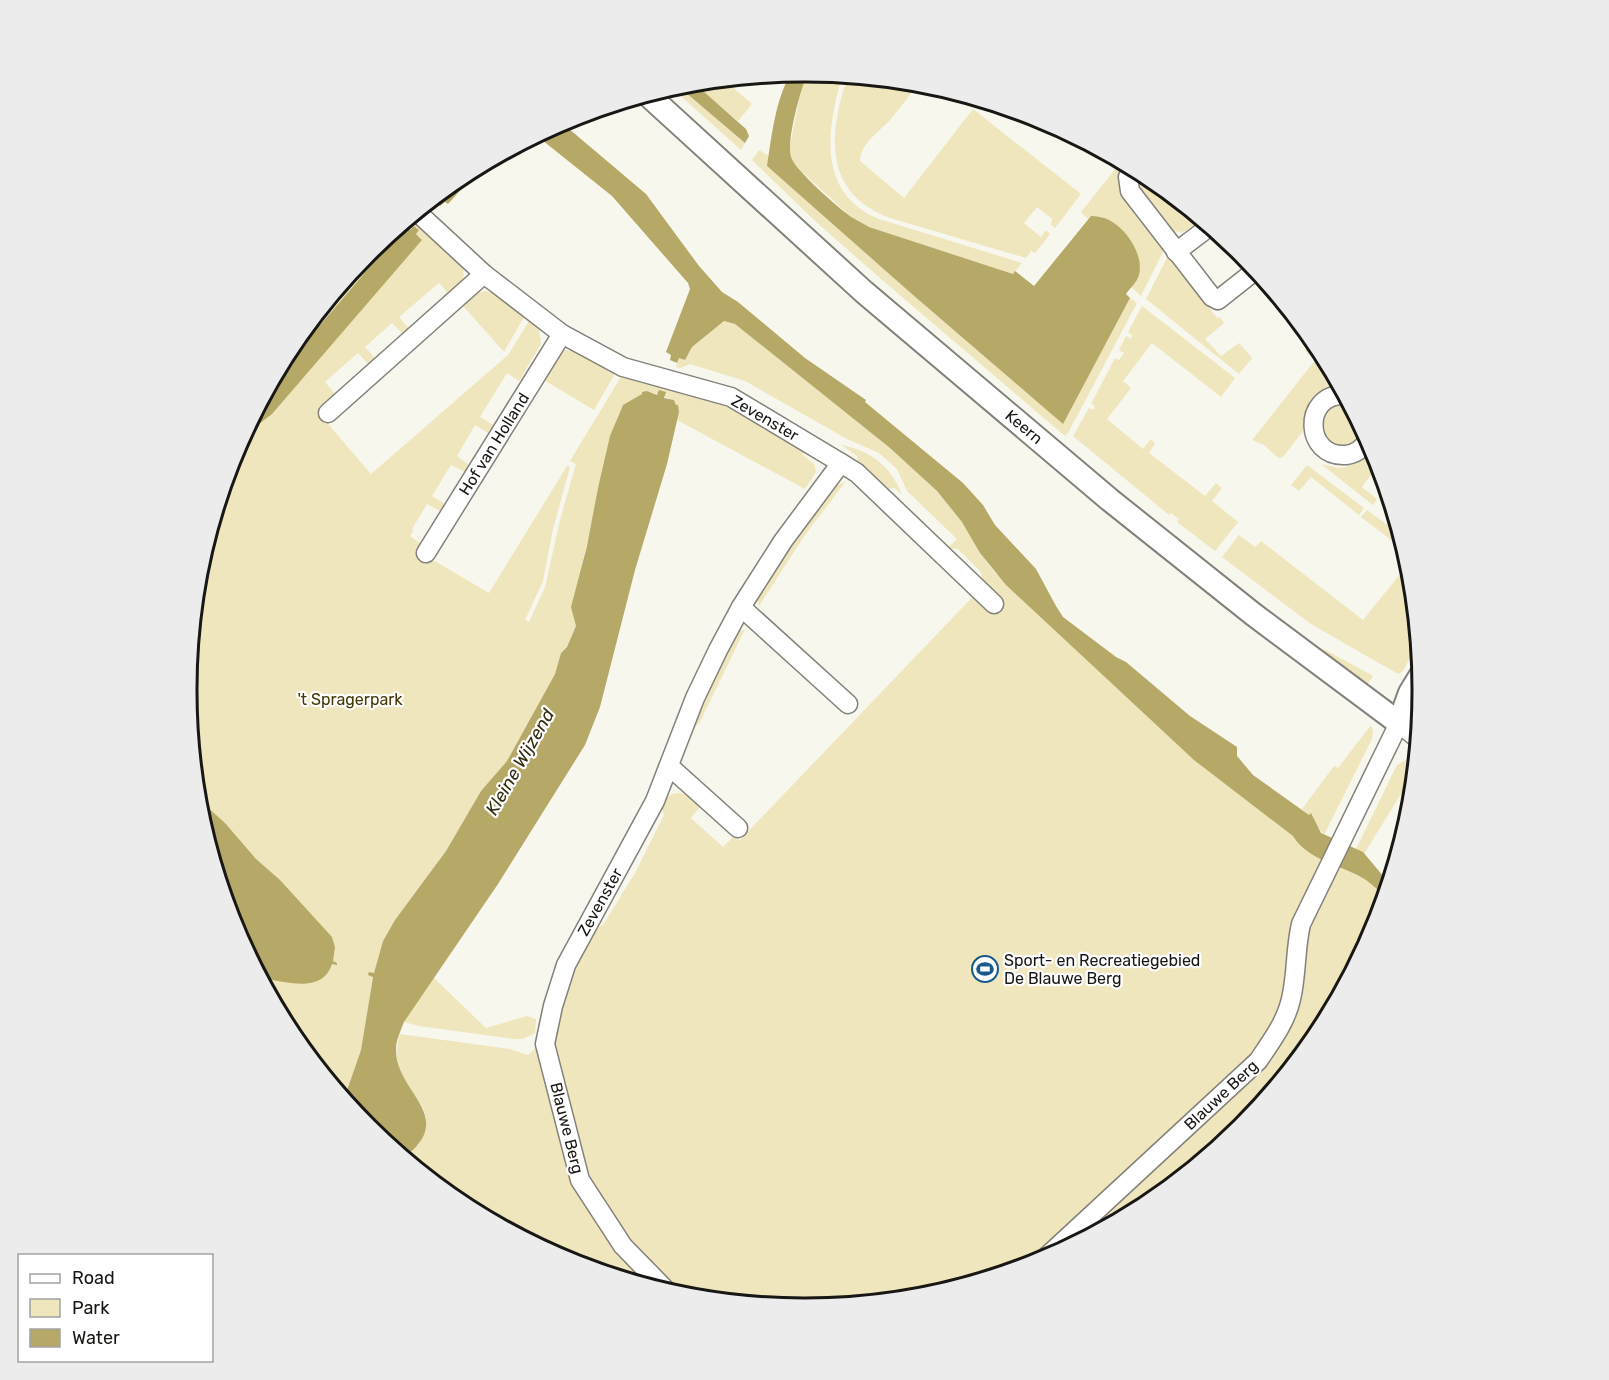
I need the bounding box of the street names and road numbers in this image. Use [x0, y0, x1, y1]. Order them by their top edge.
street label: Hof van Holland [455, 389, 533, 499]
street label: Zevenster [728, 391, 802, 445]
street label: Keern [1001, 406, 1047, 448]
street label: Zevenster [574, 865, 626, 939]
street label: Blauwe Berg [1180, 1056, 1262, 1134]
street label: Blauwe Berg [546, 1080, 588, 1176]

